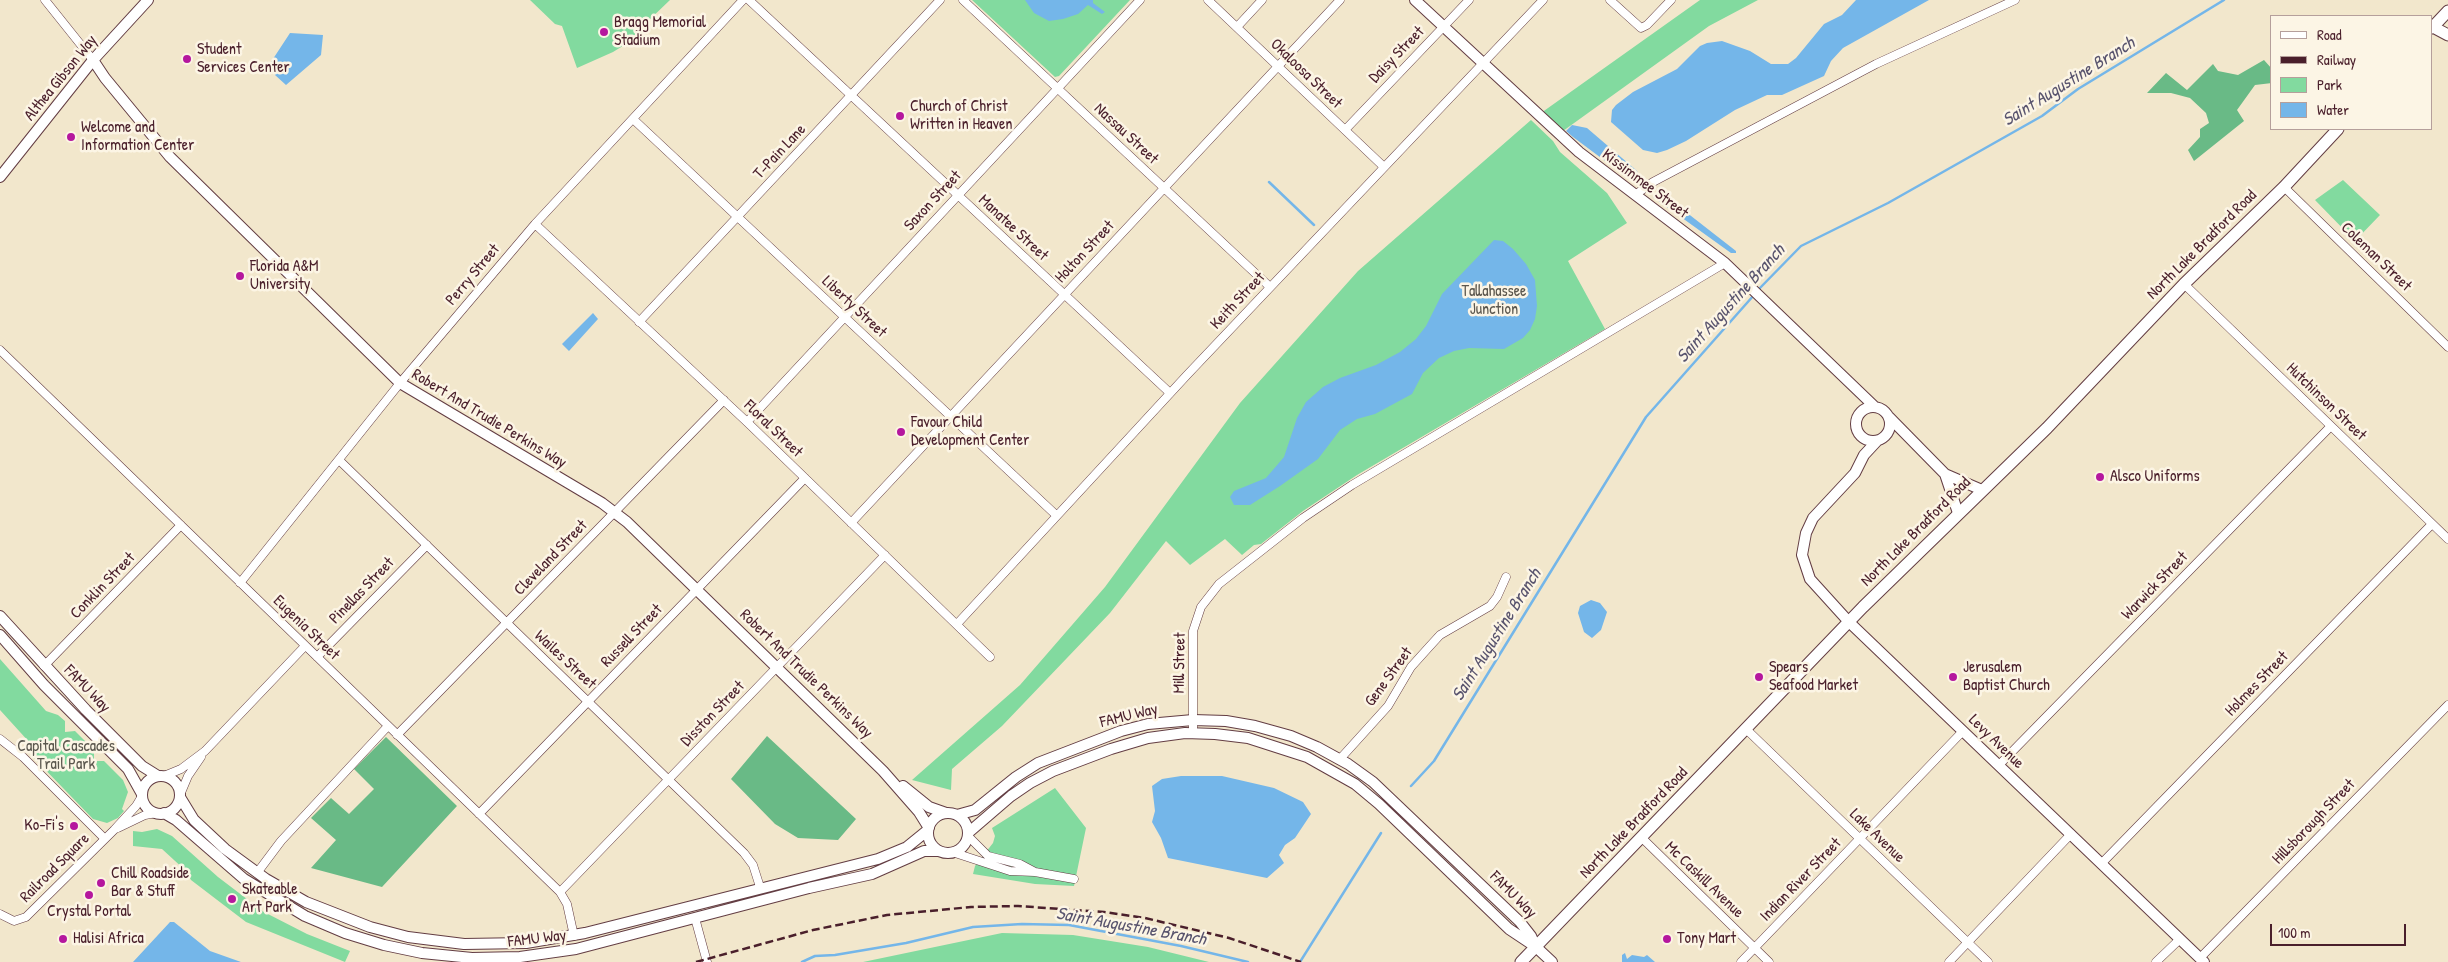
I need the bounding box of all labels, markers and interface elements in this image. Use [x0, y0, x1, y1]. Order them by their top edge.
place label: Bragg Memorial Stadium [614, 13, 706, 51]
legend [2270, 15, 2433, 130]
street label: Daisy Street [1365, 23, 1429, 87]
text: Road [2317, 24, 2342, 45]
marker: Bragg Memorial Stadium [598, 26, 610, 38]
street label: Althea Gibson Way [21, 31, 101, 125]
water label: Saint Augustine Branch [1999, 33, 2139, 131]
street label: Okaloosa Street [1266, 35, 1346, 113]
place label: Student Services Center [197, 40, 290, 78]
text: Railway [2317, 49, 2356, 70]
marker: Student Services Center [181, 53, 193, 65]
text: Park [2317, 74, 2342, 95]
place label: Church of Christ Written in Heaven [910, 97, 1013, 135]
street label: Nassau Street [1090, 99, 1162, 169]
text: Water [2317, 99, 2349, 120]
marker: Church of Christ Written in Heaven [894, 110, 906, 122]
place label: Welcome and Information Center [81, 118, 194, 156]
street label: T-Pain Lane [750, 120, 810, 184]
marker: Welcome and Information Center [65, 131, 77, 143]
street label: Kissimmee Street [1598, 145, 1692, 223]
street label: Saxon Street [900, 167, 966, 235]
street label: North Lake Bradford Road [2143, 186, 2261, 304]
street label: Manatee Street [974, 191, 1052, 265]
street label: Holton Street [1051, 217, 1119, 287]
street label: Coleman Street [2337, 218, 2415, 296]
street label: Perry Street [442, 240, 504, 310]
water label: Saint Augustine Branch [1672, 241, 1790, 367]
place label: Florida A&M University [250, 257, 318, 295]
street label: Keith Street [1207, 268, 1269, 334]
marker: Florida A&M University [234, 270, 246, 282]
street label: Liberty Street [818, 272, 890, 342]
park label: Tallahassee Junction [1462, 282, 1526, 320]
street label: Hutchinson Street [2282, 359, 2370, 445]
street label: Robert And Trudie Perkins Way [408, 365, 570, 473]
street label: Floral Street [740, 396, 806, 462]
place label: Favour Child Development Center [911, 413, 1029, 451]
marker: Favour Child Development Center [895, 426, 907, 438]
place label: Alsco Uniforms [2110, 467, 2200, 487]
marker: Alsco Uniforms [2094, 471, 2106, 483]
street label: North Lake Bradford Road [1857, 473, 1975, 591]
street label: Cleveland Street [510, 516, 592, 600]
street label: Warwick Street [2118, 548, 2192, 624]
street label: Conklin Street [67, 549, 139, 623]
street label: Pinellas Street [326, 554, 398, 628]
water label: Saint Augustine Branch [1448, 565, 1546, 705]
street label: Eugenia Street [269, 592, 343, 664]
street label: Russell Street [597, 600, 667, 672]
street label: Robert And Trudie Perkins Way [736, 606, 876, 742]
street label: Wailes Street [530, 627, 600, 693]
street label: Mill Street [1170, 632, 1190, 694]
street label: Gene Street [1361, 644, 1417, 710]
street label: Holmes Street [2221, 648, 2293, 720]
place label: Spears Seafood Market [1769, 658, 1858, 696]
place label: Jerusalem Baptist Church [1963, 658, 2050, 696]
street label: FAMU Way [60, 661, 114, 717]
marker: Spears Seafood Market [1753, 671, 1765, 683]
marker: Jerusalem Baptist Church [1947, 671, 1959, 683]
street label: Disston Street [677, 677, 749, 751]
street label: FAMU Way [1098, 700, 1160, 732]
street label: Levy Avenue [1964, 711, 2028, 773]
park label: Capital Cascades Trail Park [17, 737, 115, 775]
street label: North Lake Bradford Road [1576, 763, 1692, 883]
street label: Hillsborough Street [2269, 775, 2359, 869]
street label: Lake Avenue [1845, 805, 1909, 867]
place label: Ko-Fi's [24, 816, 64, 836]
marker: Ko-Fi's [68, 820, 80, 832]
street label: Railroad Square [16, 829, 94, 907]
street label: Indian River Street [1756, 834, 1846, 926]
street label: Mc Caskill Avenue [1661, 838, 1747, 922]
place label: Chill Roadside Bar & Stuff [111, 864, 189, 902]
street label: FAMU Way [1485, 867, 1541, 923]
marker: Chill Roadside Bar & Stuff [95, 877, 107, 889]
place label: Skateable Art Park [242, 880, 298, 918]
marker: Crystal Portal [83, 889, 95, 901]
marker: Skateable Art Park [226, 893, 238, 905]
place label: Crystal Portal [47, 902, 131, 922]
water label: Saint Augustine Branch [1055, 903, 1207, 951]
scale bar [2273, 914, 2409, 946]
text: 100 m [2278, 922, 2311, 943]
street label: FAMU Way [507, 926, 567, 952]
place label: Halisi Africa [73, 929, 144, 949]
place label: Tony Mart [1677, 929, 1736, 949]
marker: Halisi Africa [57, 933, 69, 945]
marker: Tony Mart [1661, 933, 1673, 945]

